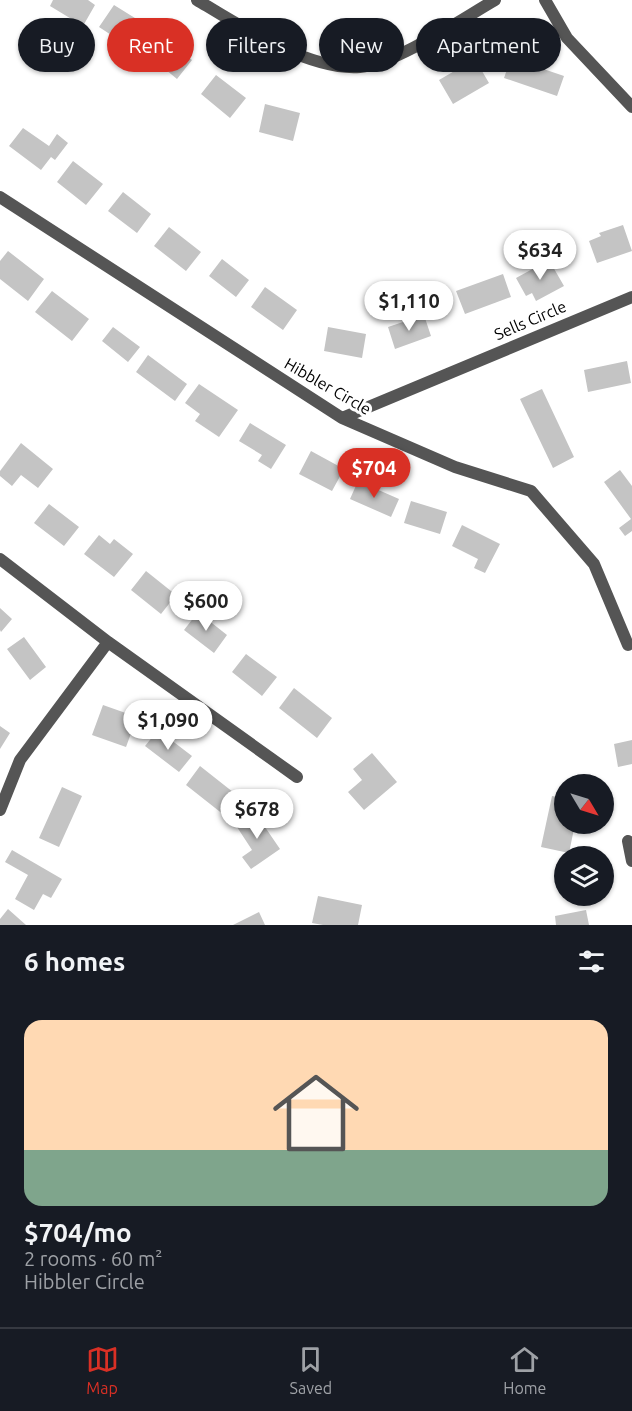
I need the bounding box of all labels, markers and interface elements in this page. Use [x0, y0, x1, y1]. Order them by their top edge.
chip: Buy [18, 18, 95, 72]
chip: Rent [107, 18, 194, 72]
chip: Filters [206, 18, 307, 72]
chip: New [319, 18, 404, 72]
chip: Apartment [416, 18, 561, 72]
pin: $634 [504, 230, 576, 281]
text: $634 [517, 238, 563, 261]
pin: $1,110 [360, 281, 458, 332]
text: $1,110 [378, 289, 440, 312]
street label: Sells Circle [491, 297, 569, 343]
street label: Hibbler Circle [282, 354, 374, 418]
pin: $704 [338, 448, 410, 499]
text: $704 [351, 456, 397, 479]
pin: $600 [170, 581, 242, 632]
text: $600 [183, 589, 229, 612]
pin: $1,090 [119, 700, 217, 751]
text: $1,090 [137, 708, 199, 731]
north arrow [554, 774, 614, 834]
map controls [554, 774, 614, 906]
pin: $678 [221, 789, 293, 840]
text: $678 [234, 797, 280, 820]
button: layers [554, 846, 614, 906]
icon: filters [575, 945, 608, 978]
text: 6 homes [24, 947, 125, 976]
icon: home [262, 1059, 370, 1167]
text: $704/mo [24, 1218, 132, 1247]
text: 2 rooms · 60 m² [24, 1247, 162, 1270]
text: Hibbler Circle [24, 1270, 145, 1293]
tab: Map [86, 1343, 119, 1397]
tab: Saved [290, 1343, 332, 1397]
tab: Home [503, 1343, 546, 1397]

